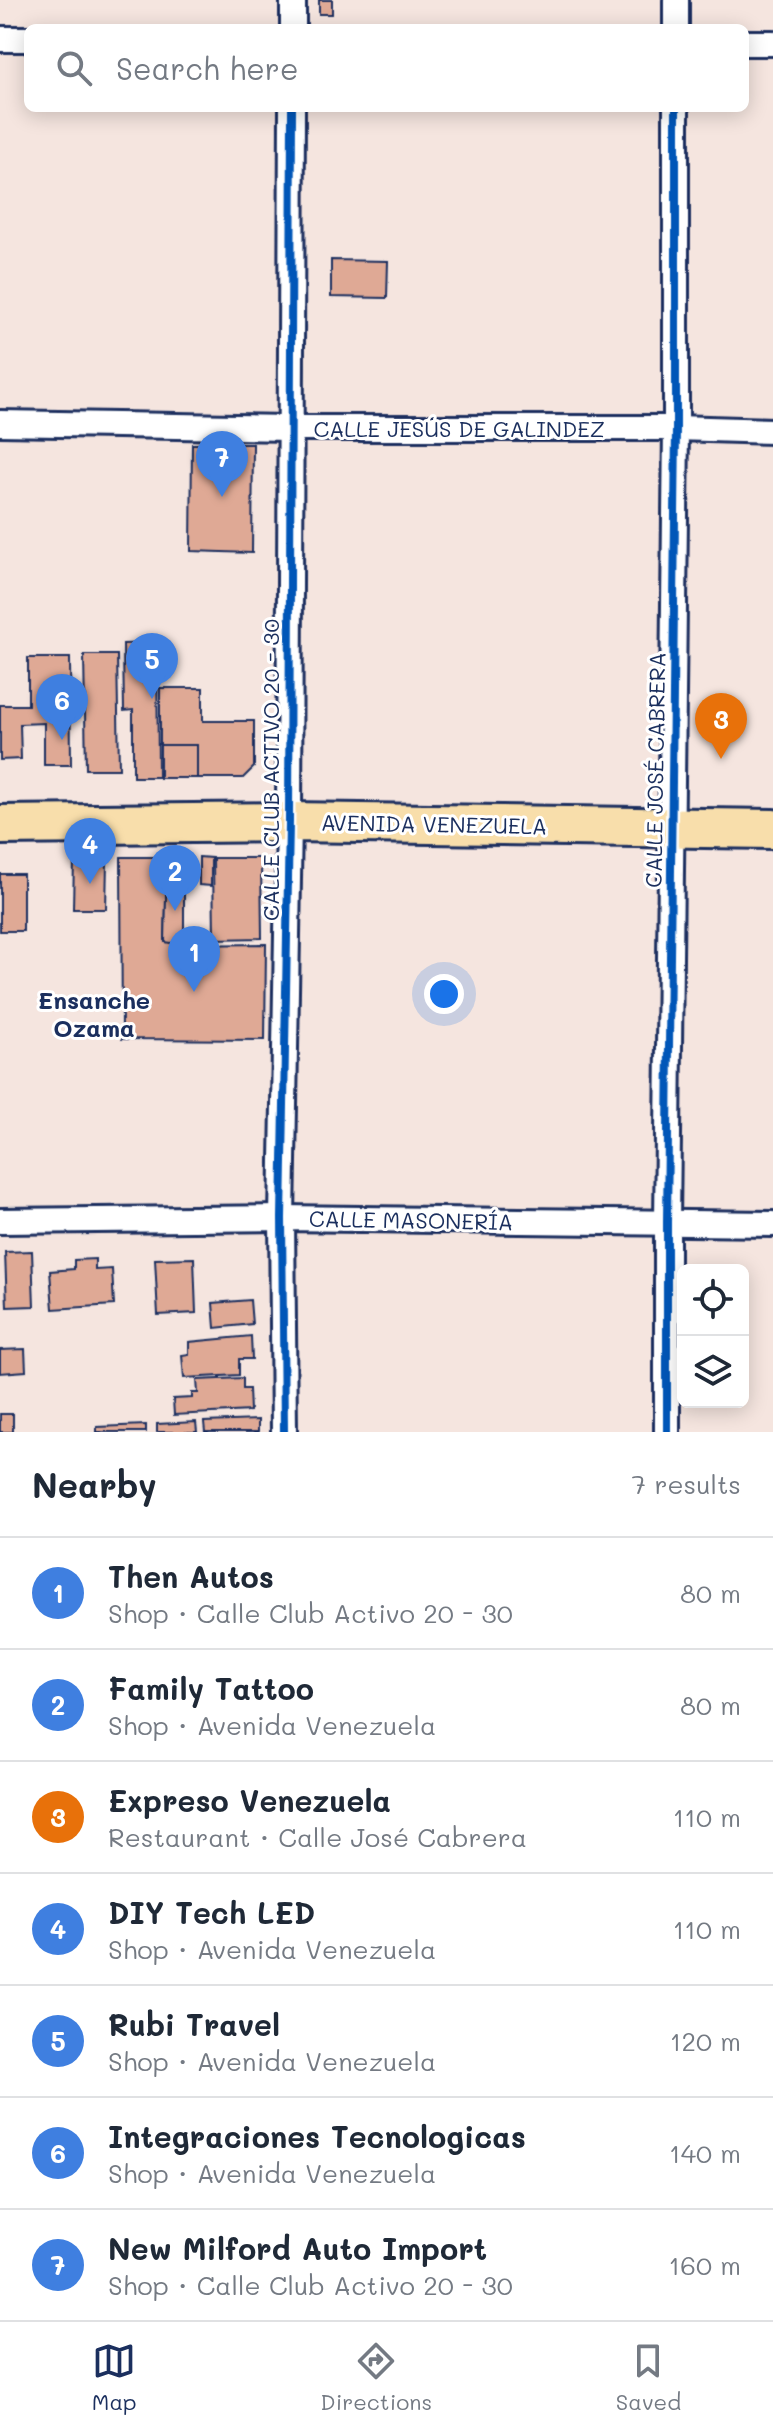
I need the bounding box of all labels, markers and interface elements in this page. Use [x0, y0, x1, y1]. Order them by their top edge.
search box [24, 24, 749, 112]
icon: search [52, 46, 96, 90]
text: Search here [116, 48, 299, 88]
street label: CALLE JESÚS DE GALINDEZ [313, 414, 605, 443]
pin: 7 [196, 431, 248, 497]
street label: CALLE CLUB ACTIVO 20 - 30 [256, 619, 285, 921]
pin: 5 [126, 633, 178, 699]
street label: CALLE JOSÉ CABRERA [638, 652, 672, 888]
pin: 6 [36, 674, 88, 740]
pin: 3 [695, 693, 747, 759]
street label: AVENIDA VENEZUELA [321, 808, 547, 840]
pin: 4 [64, 818, 116, 884]
pin: 2 [149, 845, 201, 911]
pin: 1 [168, 926, 220, 992]
your location [424, 974, 464, 1014]
district label: Ensanche Ozama [38, 984, 150, 1043]
street label: CALLE MASONERÍA [309, 1204, 513, 1236]
map controls [677, 1264, 749, 1408]
button: locate [677, 1264, 749, 1336]
button: layers [677, 1336, 749, 1408]
text: Nearby [32, 1462, 157, 1507]
text: 7 results [632, 1467, 741, 1501]
text: Then Autos [108, 1556, 274, 1596]
text: 1 [52, 1576, 64, 1610]
text: 80 m [680, 1576, 741, 1610]
text: Shop · Calle Club Activo 20 - 30 [108, 1596, 513, 1630]
text: Family Tattoo [108, 1668, 314, 1708]
text: 2 [51, 1688, 65, 1722]
text: 80 m [680, 1688, 741, 1722]
text: Shop · Avenida Venezuela [108, 1708, 436, 1742]
text: Expreso Venezuela [108, 1780, 391, 1820]
text: 3 [50, 1800, 66, 1834]
text: 110 m [673, 1800, 741, 1834]
text: Restaurant · Calle José Cabrera [108, 1820, 527, 1854]
text: DIY Tech LED [108, 1892, 315, 1932]
text: 4 [50, 1912, 66, 1946]
text: 110 m [673, 1912, 741, 1946]
text: Shop · Avenida Venezuela [108, 1932, 436, 1966]
text: Rubi Travel [108, 2004, 280, 2044]
text: 5 [50, 2024, 66, 2058]
text: 120 m [670, 2024, 741, 2058]
text: Shop · Avenida Venezuela [108, 2044, 436, 2078]
text: Integraciones Tecnologicas [108, 2116, 526, 2156]
text: 6 [50, 2136, 66, 2170]
text: 140 m [669, 2136, 741, 2170]
text: Shop · Avenida Venezuela [108, 2156, 436, 2190]
text: New Milford Auto Import [108, 2228, 487, 2268]
text: 7 [51, 2248, 65, 2282]
text: 160 m [669, 2248, 741, 2282]
text: Shop · Calle Club Activo 20 - 30 [108, 2268, 513, 2302]
tab: Map [92, 2339, 137, 2416]
tab: Directions [320, 2339, 432, 2416]
tab: Saved [616, 2339, 681, 2416]

